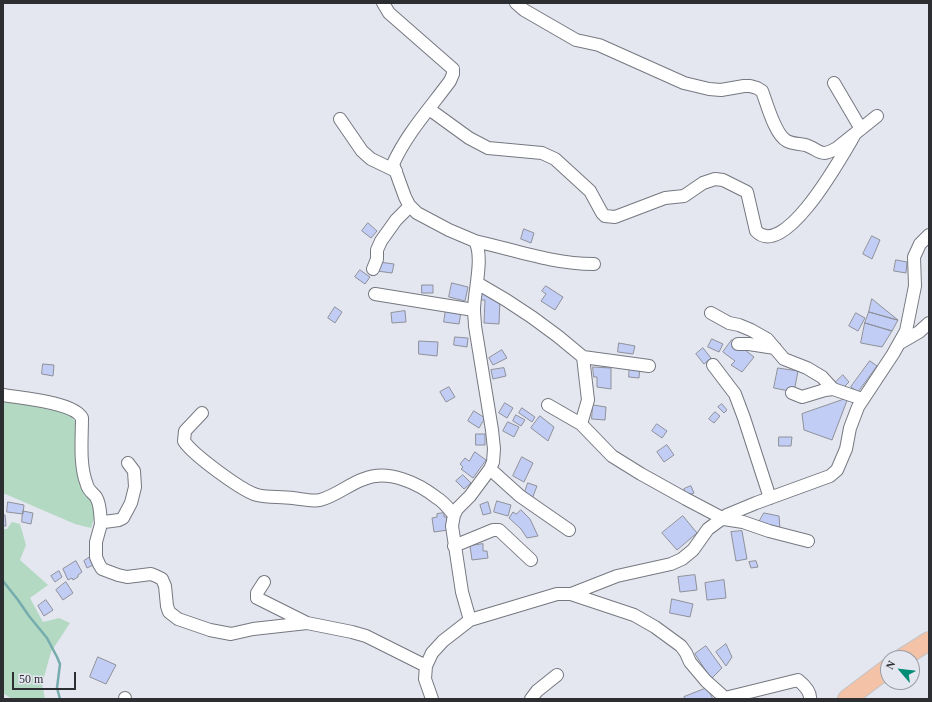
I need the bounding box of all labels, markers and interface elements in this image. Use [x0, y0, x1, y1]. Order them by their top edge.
north arrow [880, 650, 920, 690]
text: N [883, 659, 897, 671]
scale bar [14, 664, 78, 690]
text: 50 m [19, 672, 43, 686]

